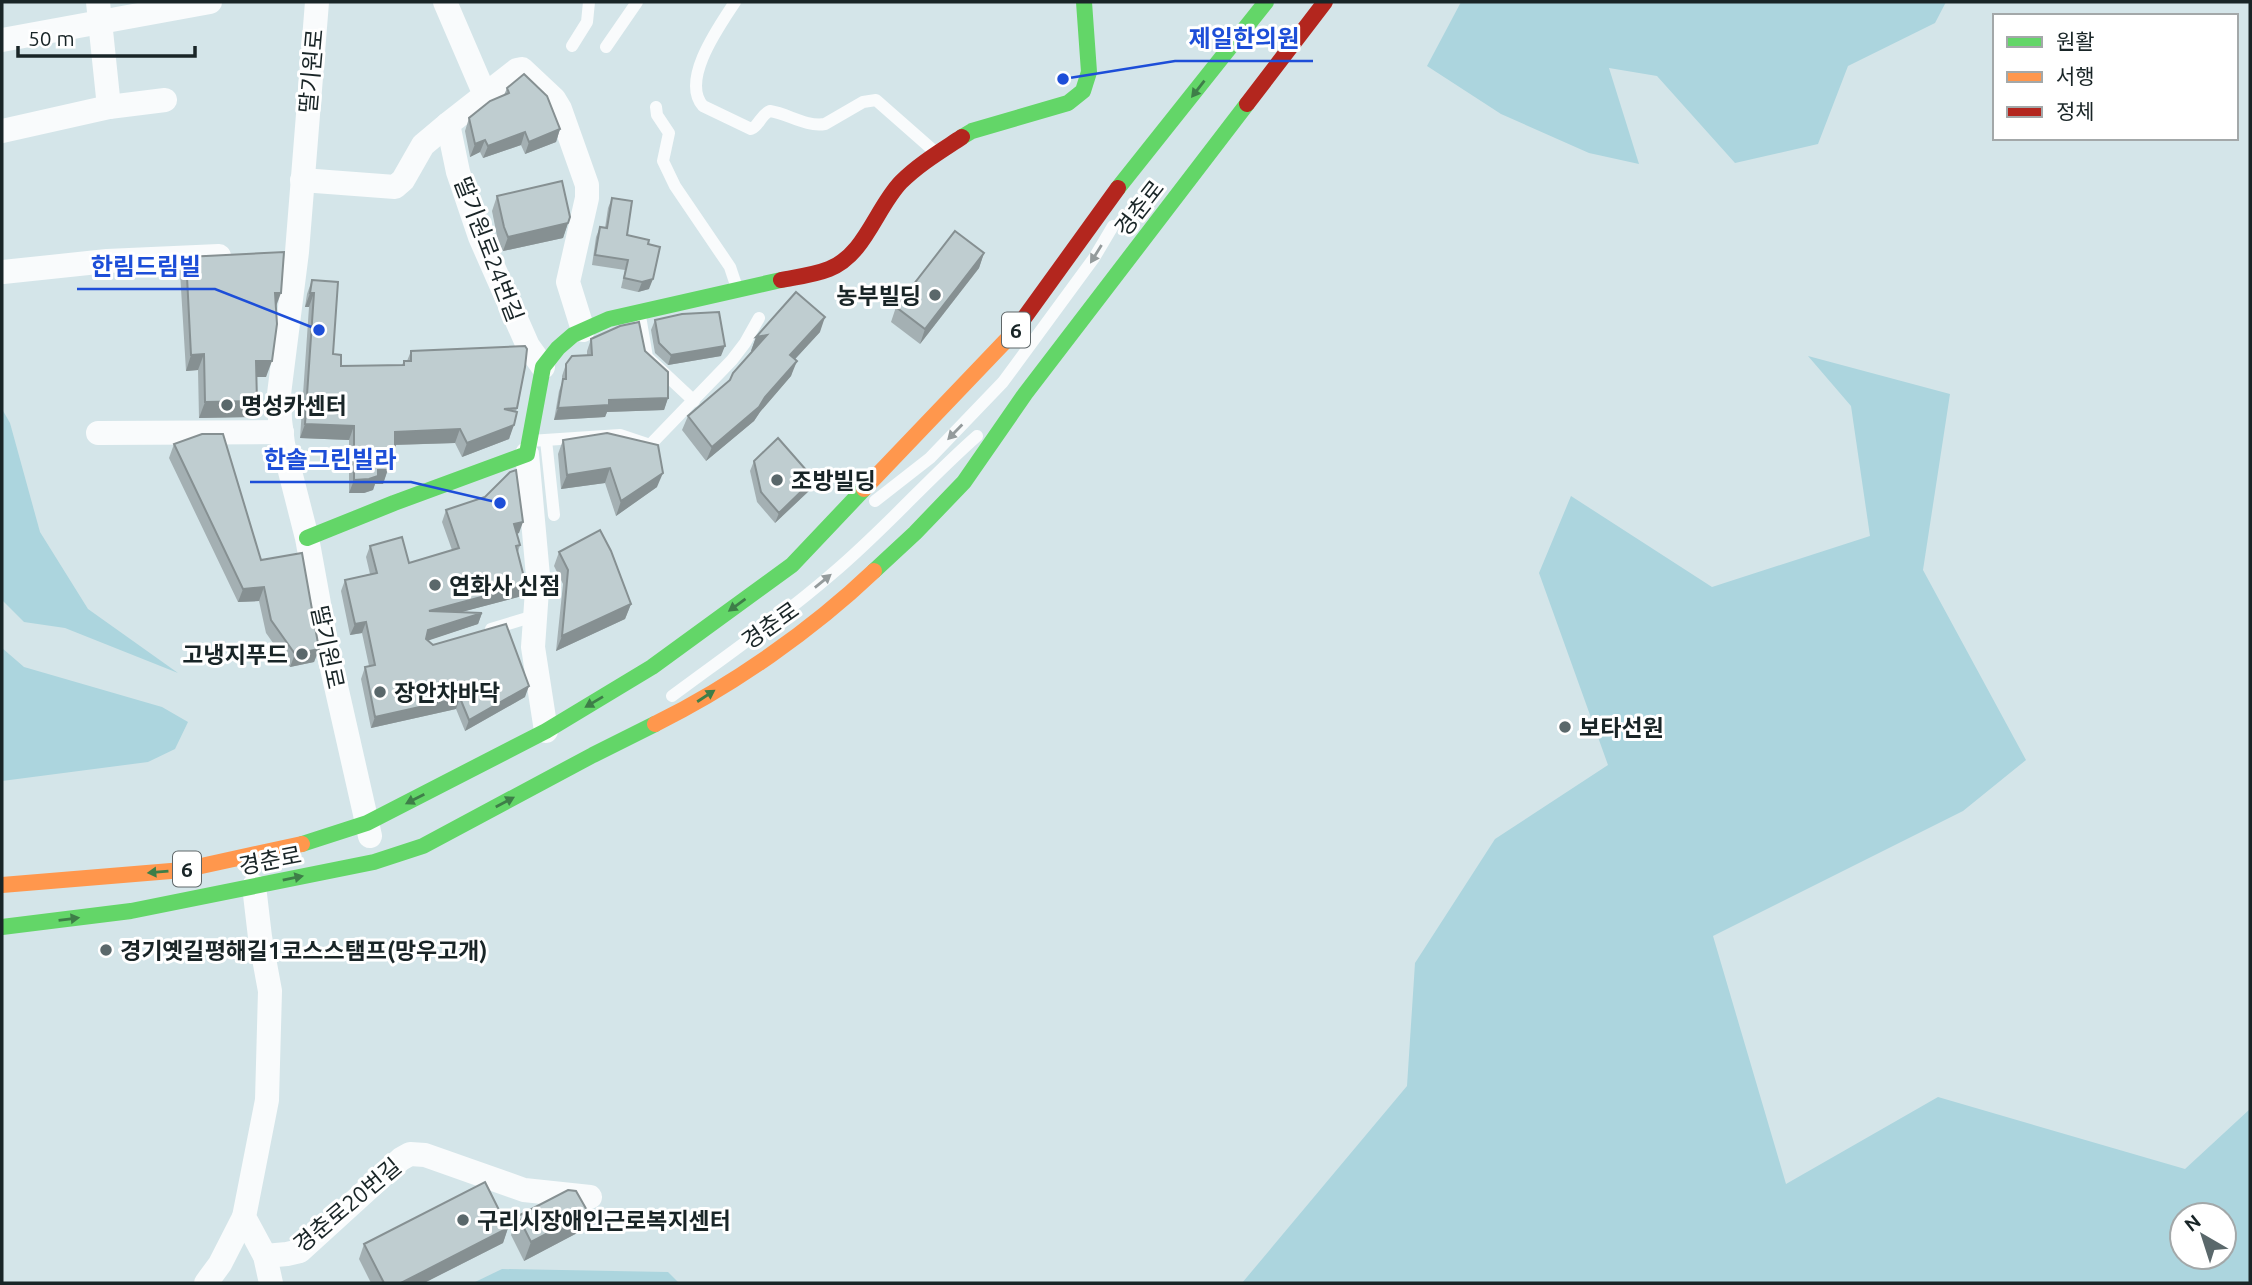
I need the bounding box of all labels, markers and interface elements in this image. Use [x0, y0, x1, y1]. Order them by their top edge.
scale bar [18, 14, 194, 58]
legend [1993, 14, 2238, 140]
callout: 제일한의원 [1175, 16, 1313, 61]
text: 제일한의원 [1189, 25, 1299, 52]
text: 50 m [28, 26, 75, 50]
street label: 딸기원로 [295, 28, 327, 114]
text: 원활 [2056, 29, 2095, 53]
text: 서행 [2056, 64, 2095, 88]
one-way arrow [1190, 79, 1205, 97]
text: 정체 [2056, 99, 2095, 123]
street label: 딸기원로24번길 [450, 173, 528, 325]
street label: 경춘로 [1110, 175, 1168, 241]
callout: 한림드림빌 [77, 244, 215, 289]
one-way arrow [1090, 244, 1103, 264]
text: 한림드림빌 [91, 253, 201, 280]
place label: 농부빌딩 [836, 283, 921, 308]
marker: 농부빌딩 [927, 287, 943, 303]
road number: 6 [1002, 312, 1030, 348]
place label: 명성카센터 [241, 393, 347, 418]
marker: 명성카센터 [219, 397, 235, 413]
one-way arrow [948, 423, 964, 440]
callout: 한솔그린빌라 [250, 437, 411, 482]
text: 한솔그린빌라 [264, 446, 396, 473]
place label: 조방빌딩 [791, 468, 876, 493]
marker: 조방빌딩 [769, 472, 785, 488]
place label: 연화사 신점 [449, 573, 560, 598]
one-way arrow [815, 574, 832, 589]
marker: 연화사 신점 [427, 577, 443, 593]
street label: 경춘로 [737, 597, 803, 653]
one-way arrow [728, 598, 746, 612]
street label: 딸기원로 [307, 603, 349, 691]
place label: 고냉지푸드 [182, 642, 288, 667]
marker: 고냉지푸드 [294, 646, 310, 662]
place label: 장안차바닥 [394, 680, 500, 705]
marker: 장안차바닥 [372, 684, 388, 700]
one-way arrow [697, 689, 716, 702]
one-way arrow [584, 696, 603, 709]
place label: 보타선원 [1579, 715, 1664, 740]
marker: 보타선원 [1557, 719, 1573, 735]
one-way arrow [405, 793, 425, 804]
one-way arrow [496, 796, 515, 808]
street label: 경춘로 [236, 842, 304, 878]
road number: 6 [173, 852, 201, 886]
one-way arrow [147, 867, 169, 878]
one-way arrow [282, 873, 304, 884]
one-way arrow [59, 913, 81, 924]
place label: 경기옛길평해길1코스스탬프(망우고개) [120, 938, 487, 964]
marker: 경기옛길평해길1코스스탬프(망우고개) [98, 942, 114, 958]
street label: 경춘로20번길 [289, 1153, 405, 1257]
north arrow [2168, 1201, 2238, 1271]
place label: 구리시장애인근로복지센터 [477, 1208, 731, 1233]
text: N [2180, 1210, 2205, 1236]
marker: 구리시장애인근로복지센터 [455, 1212, 471, 1228]

